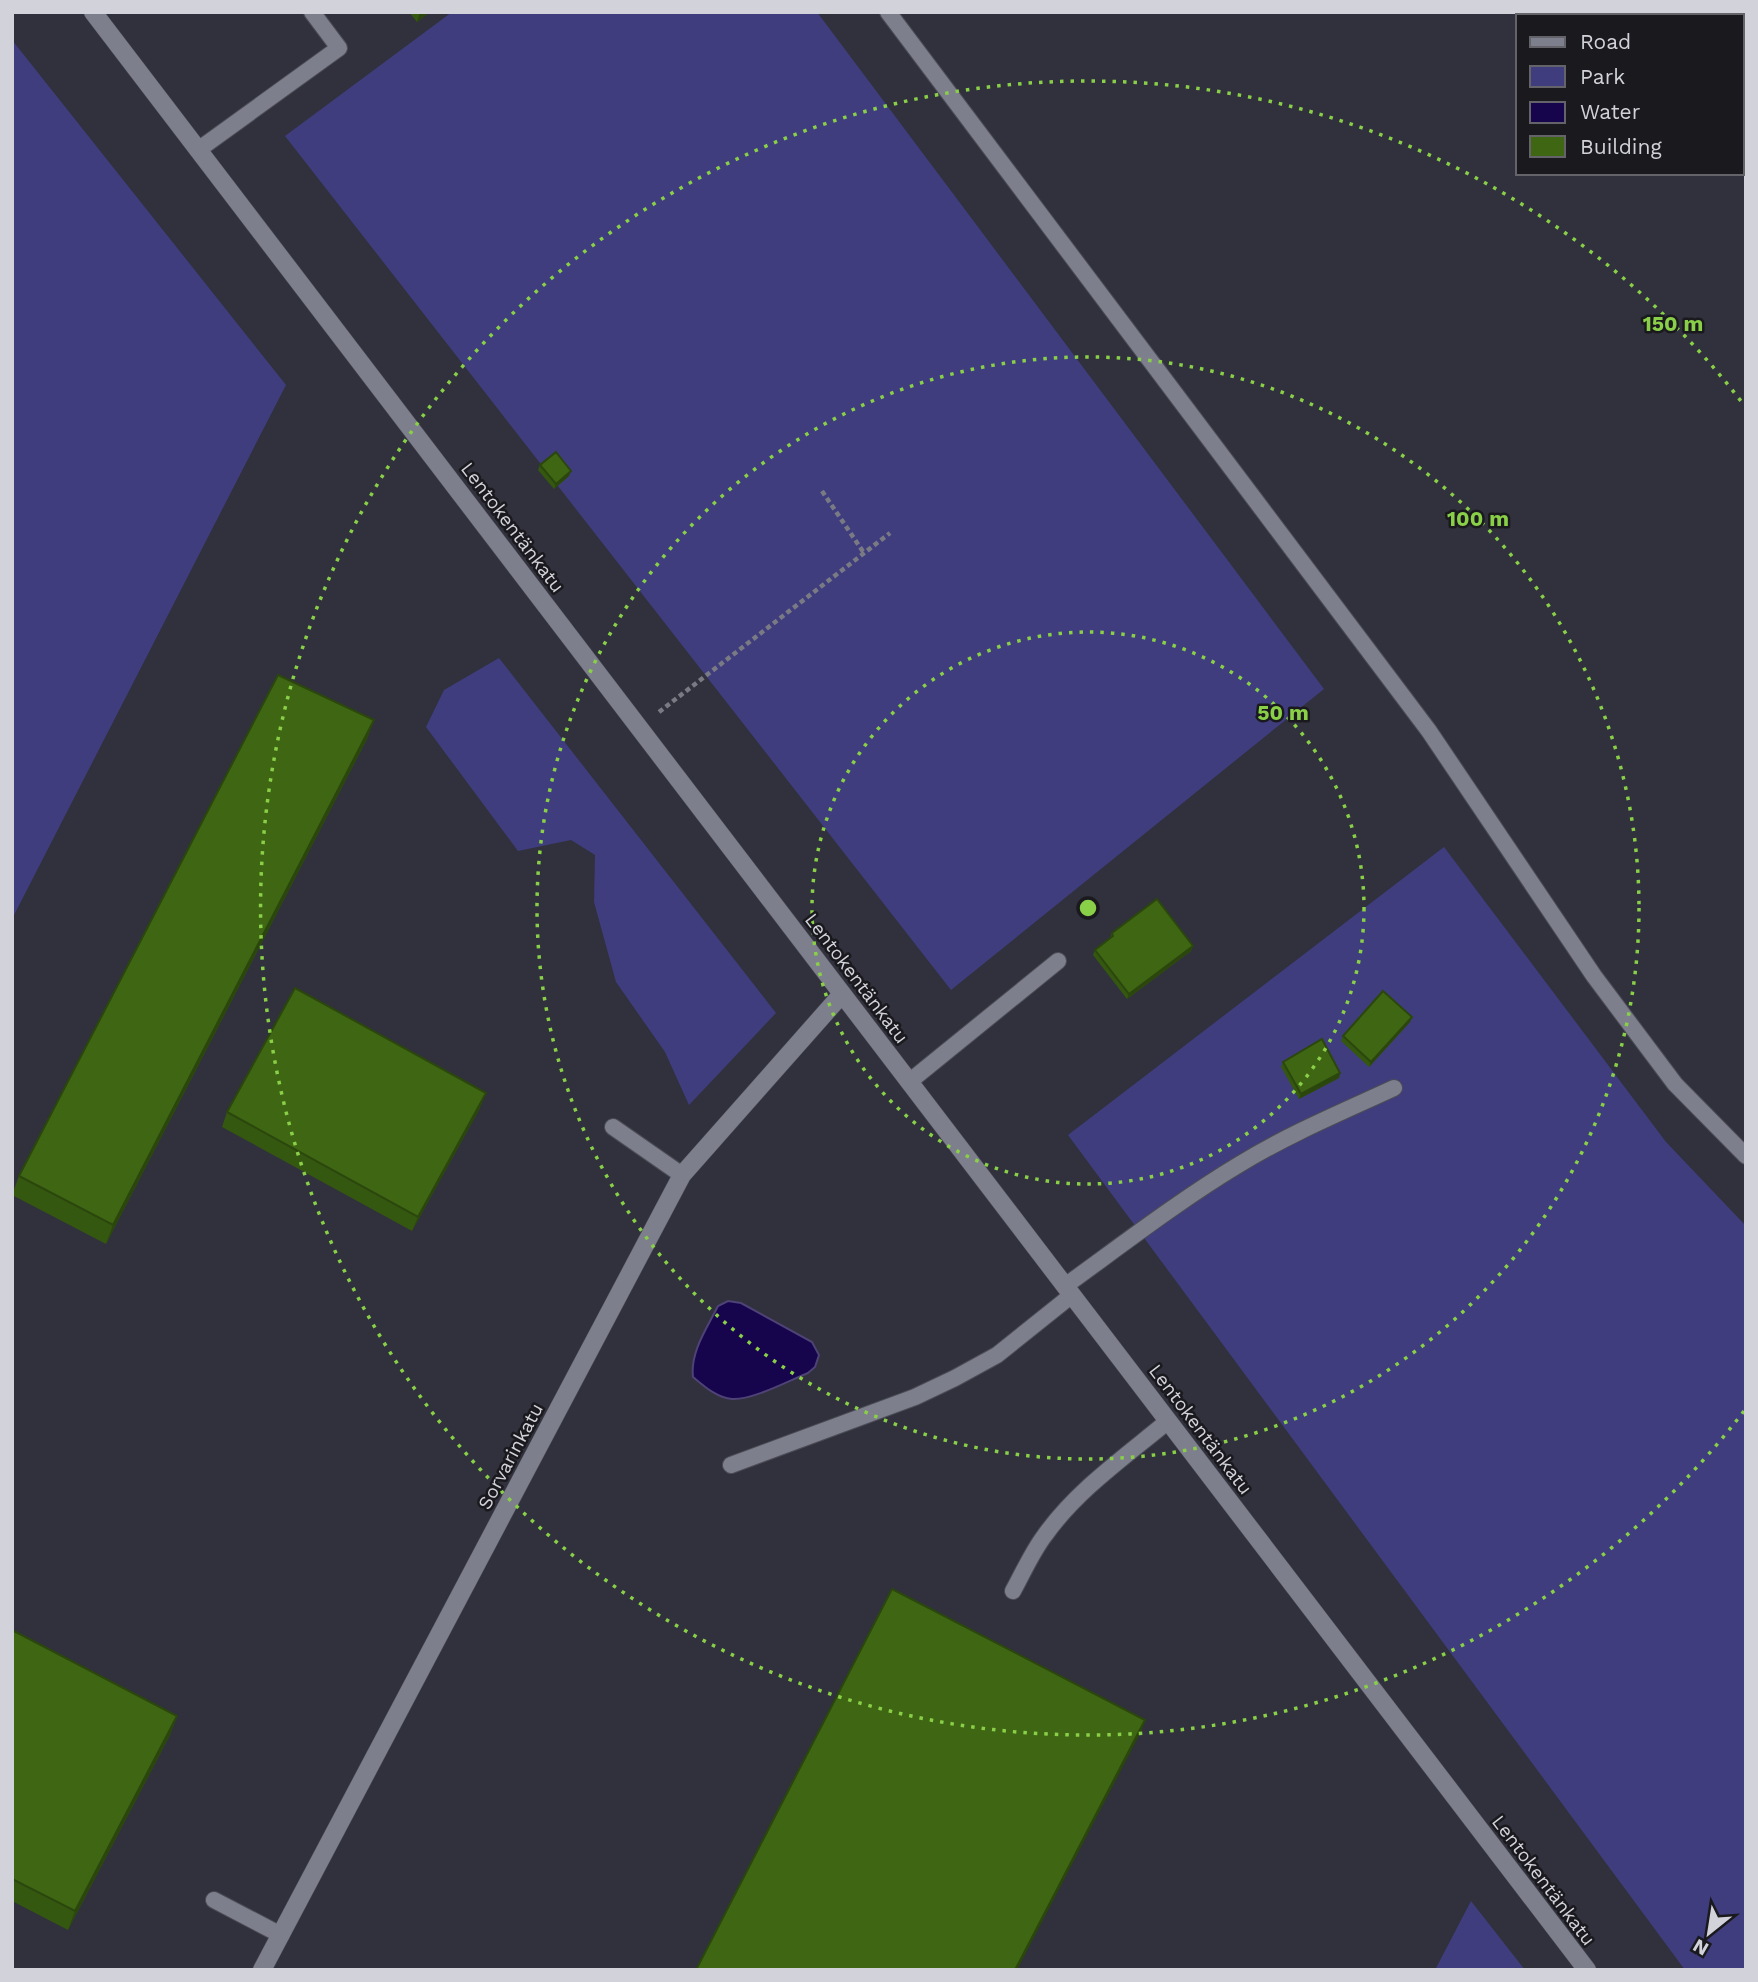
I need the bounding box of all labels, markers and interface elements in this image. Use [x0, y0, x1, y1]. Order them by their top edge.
legend [1516, 14, 1744, 175]
text: Road [1580, 29, 1631, 54]
text: Park [1580, 64, 1625, 89]
text: Water [1580, 99, 1641, 124]
text: Building [1580, 134, 1662, 159]
text: 150 m [1643, 311, 1703, 336]
street label: Lentokentänkatu [456, 458, 569, 597]
text: 100 m [1447, 506, 1509, 531]
text: 50 m [1257, 700, 1309, 725]
centre of rings [1076, 896, 1100, 920]
street label: Lentokentänkatu [800, 909, 913, 1048]
street label: Lentokentänkatu [1144, 1360, 1257, 1499]
street label: Sorvarinkatu [473, 1399, 548, 1513]
street label: Lentokentänkatu [1487, 1811, 1600, 1950]
north arrow [1674, 1898, 1744, 1968]
text: N [1689, 1934, 1713, 1961]

